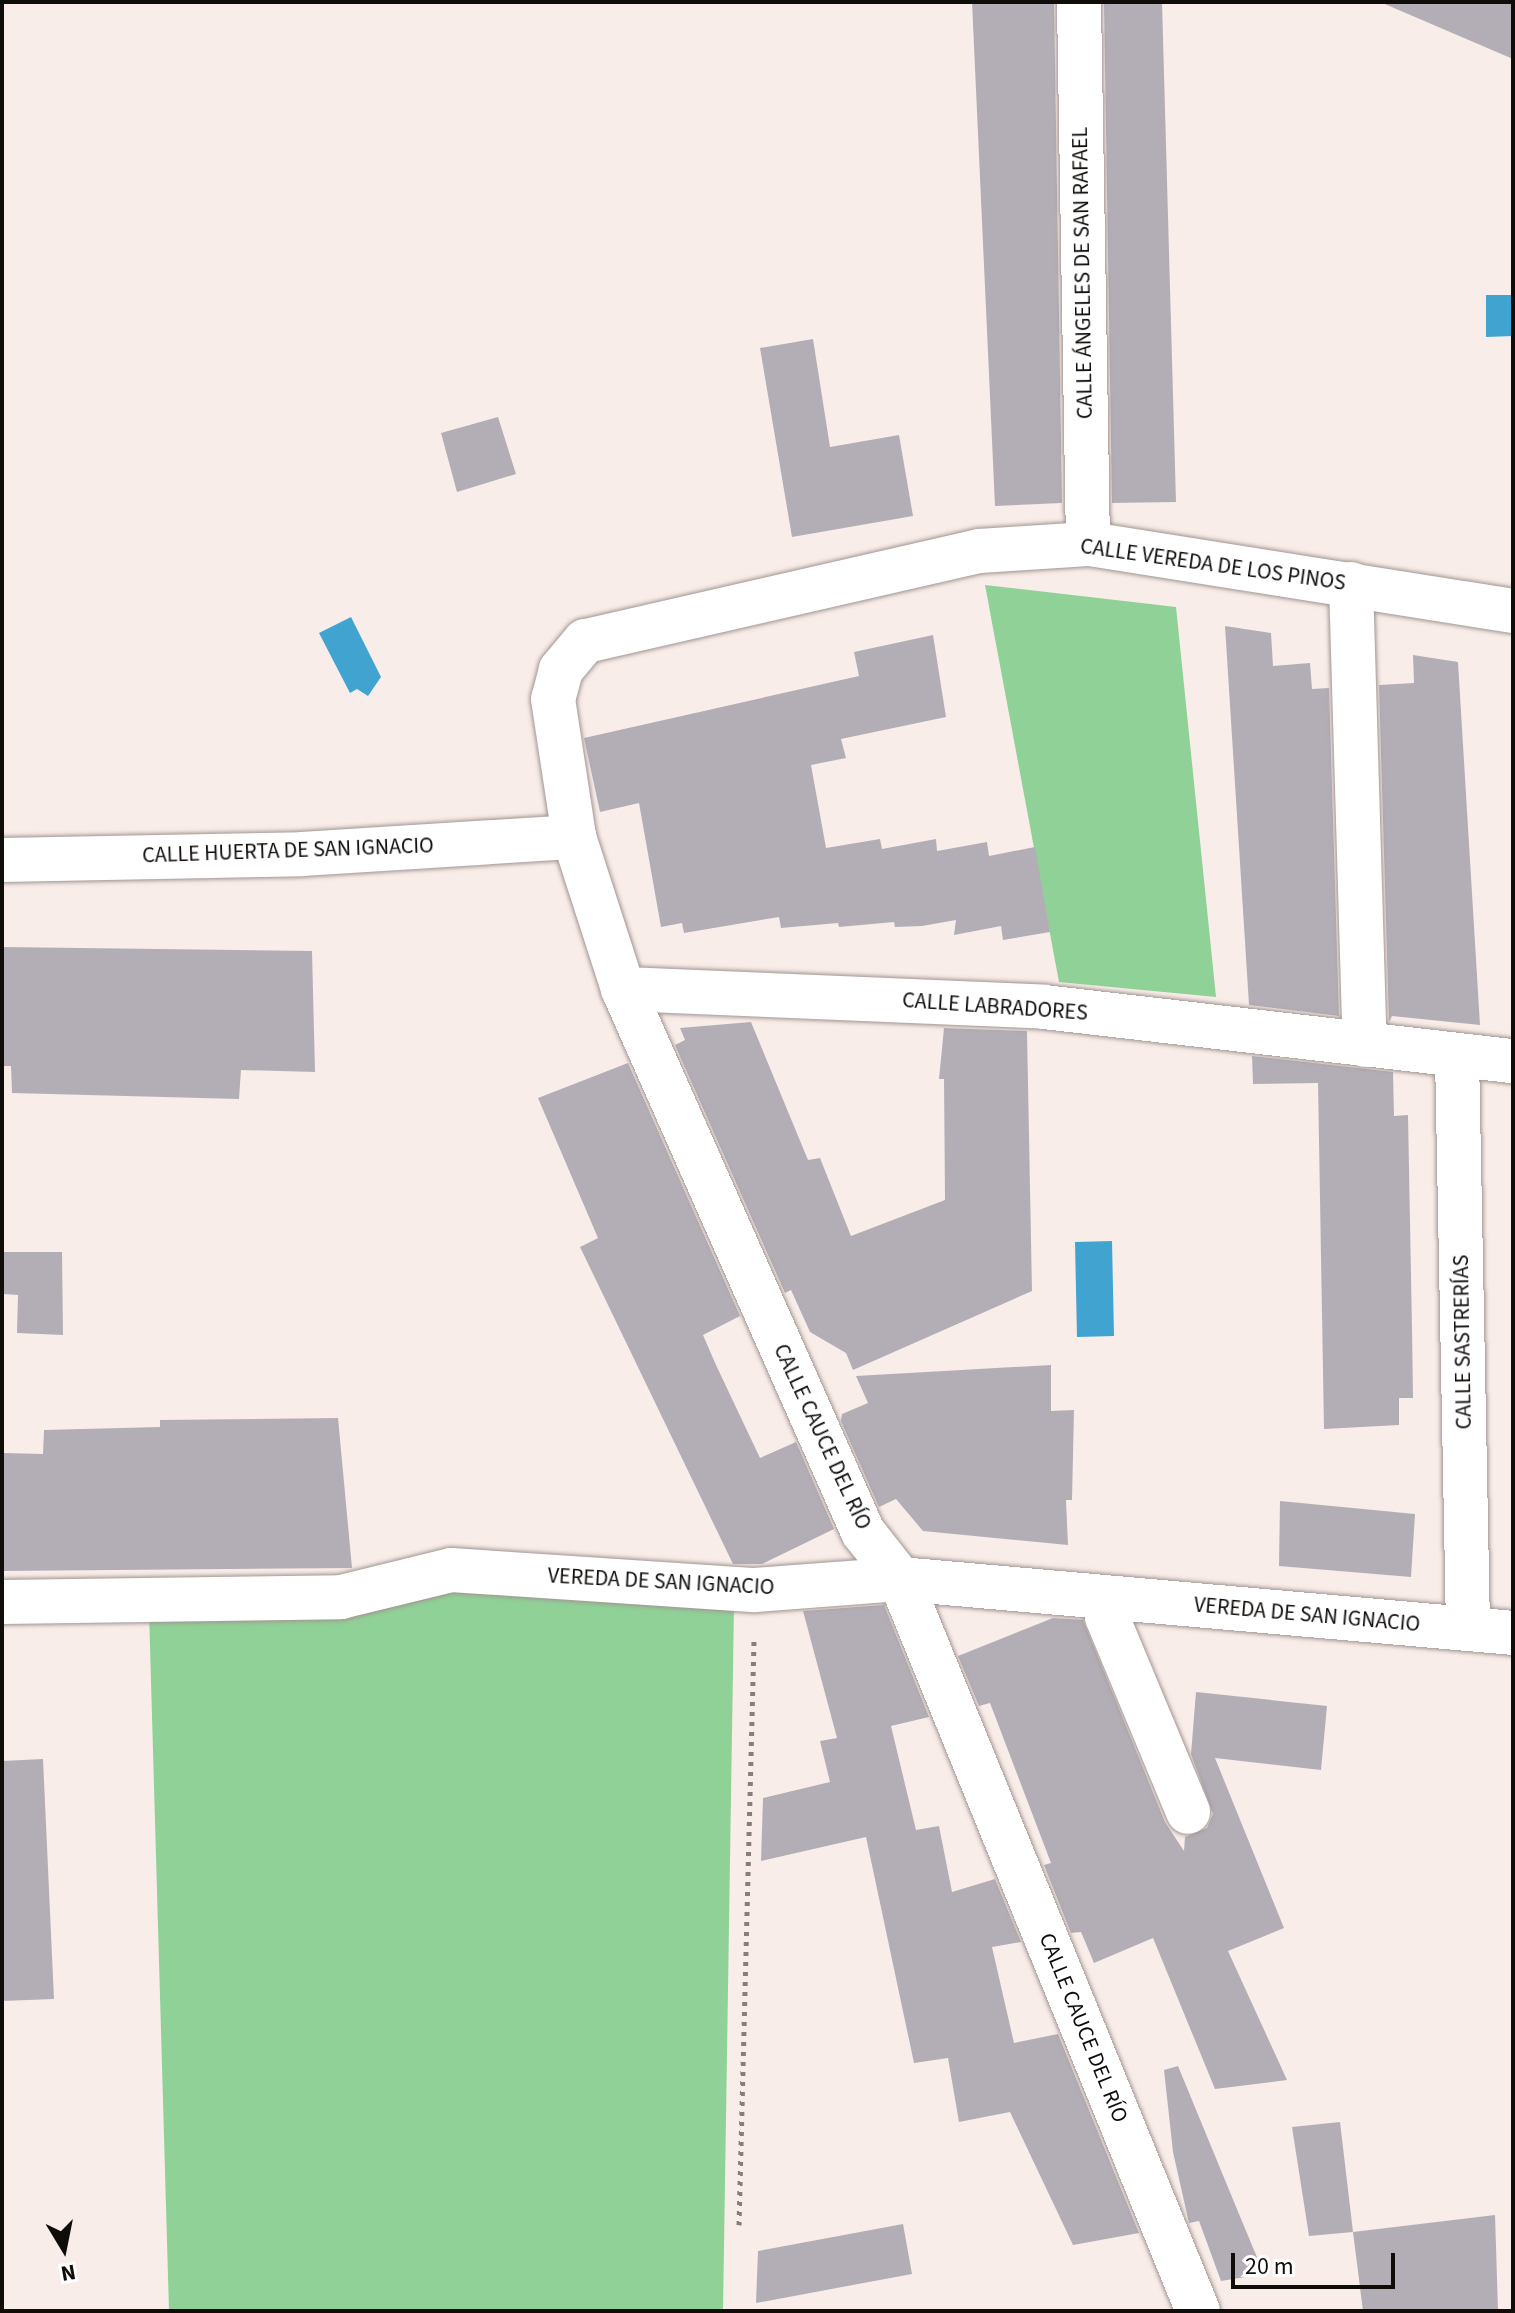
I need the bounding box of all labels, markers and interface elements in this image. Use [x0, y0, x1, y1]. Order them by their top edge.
street label: CALLE ÁNGELES DE SAN RAFAEL [1067, 127, 1099, 419]
street label: CALLE VEREDA DE LOS PINOS [1079, 533, 1347, 597]
street label: CALLE HUERTA DE SAN IGNACIO [142, 833, 434, 869]
street label: CALLE LABRADORES [901, 987, 1089, 1027]
street label: CALLE SASTRERÍAS [1448, 1254, 1478, 1430]
street label: CALLE CAUCE DEL RÍO [767, 1340, 877, 1534]
street label: VEREDA DE SAN IGNACIO [547, 1563, 775, 1601]
street label: VEREDA DE SAN IGNACIO [1193, 1592, 1421, 1638]
street label: CALLE CAUCE DEL RÍO [1033, 1929, 1133, 2127]
north arrow [24, 2209, 104, 2289]
scale bar [1235, 2237, 1399, 2287]
text: 20 m [1245, 2249, 1294, 2284]
text: N [58, 2256, 78, 2290]

